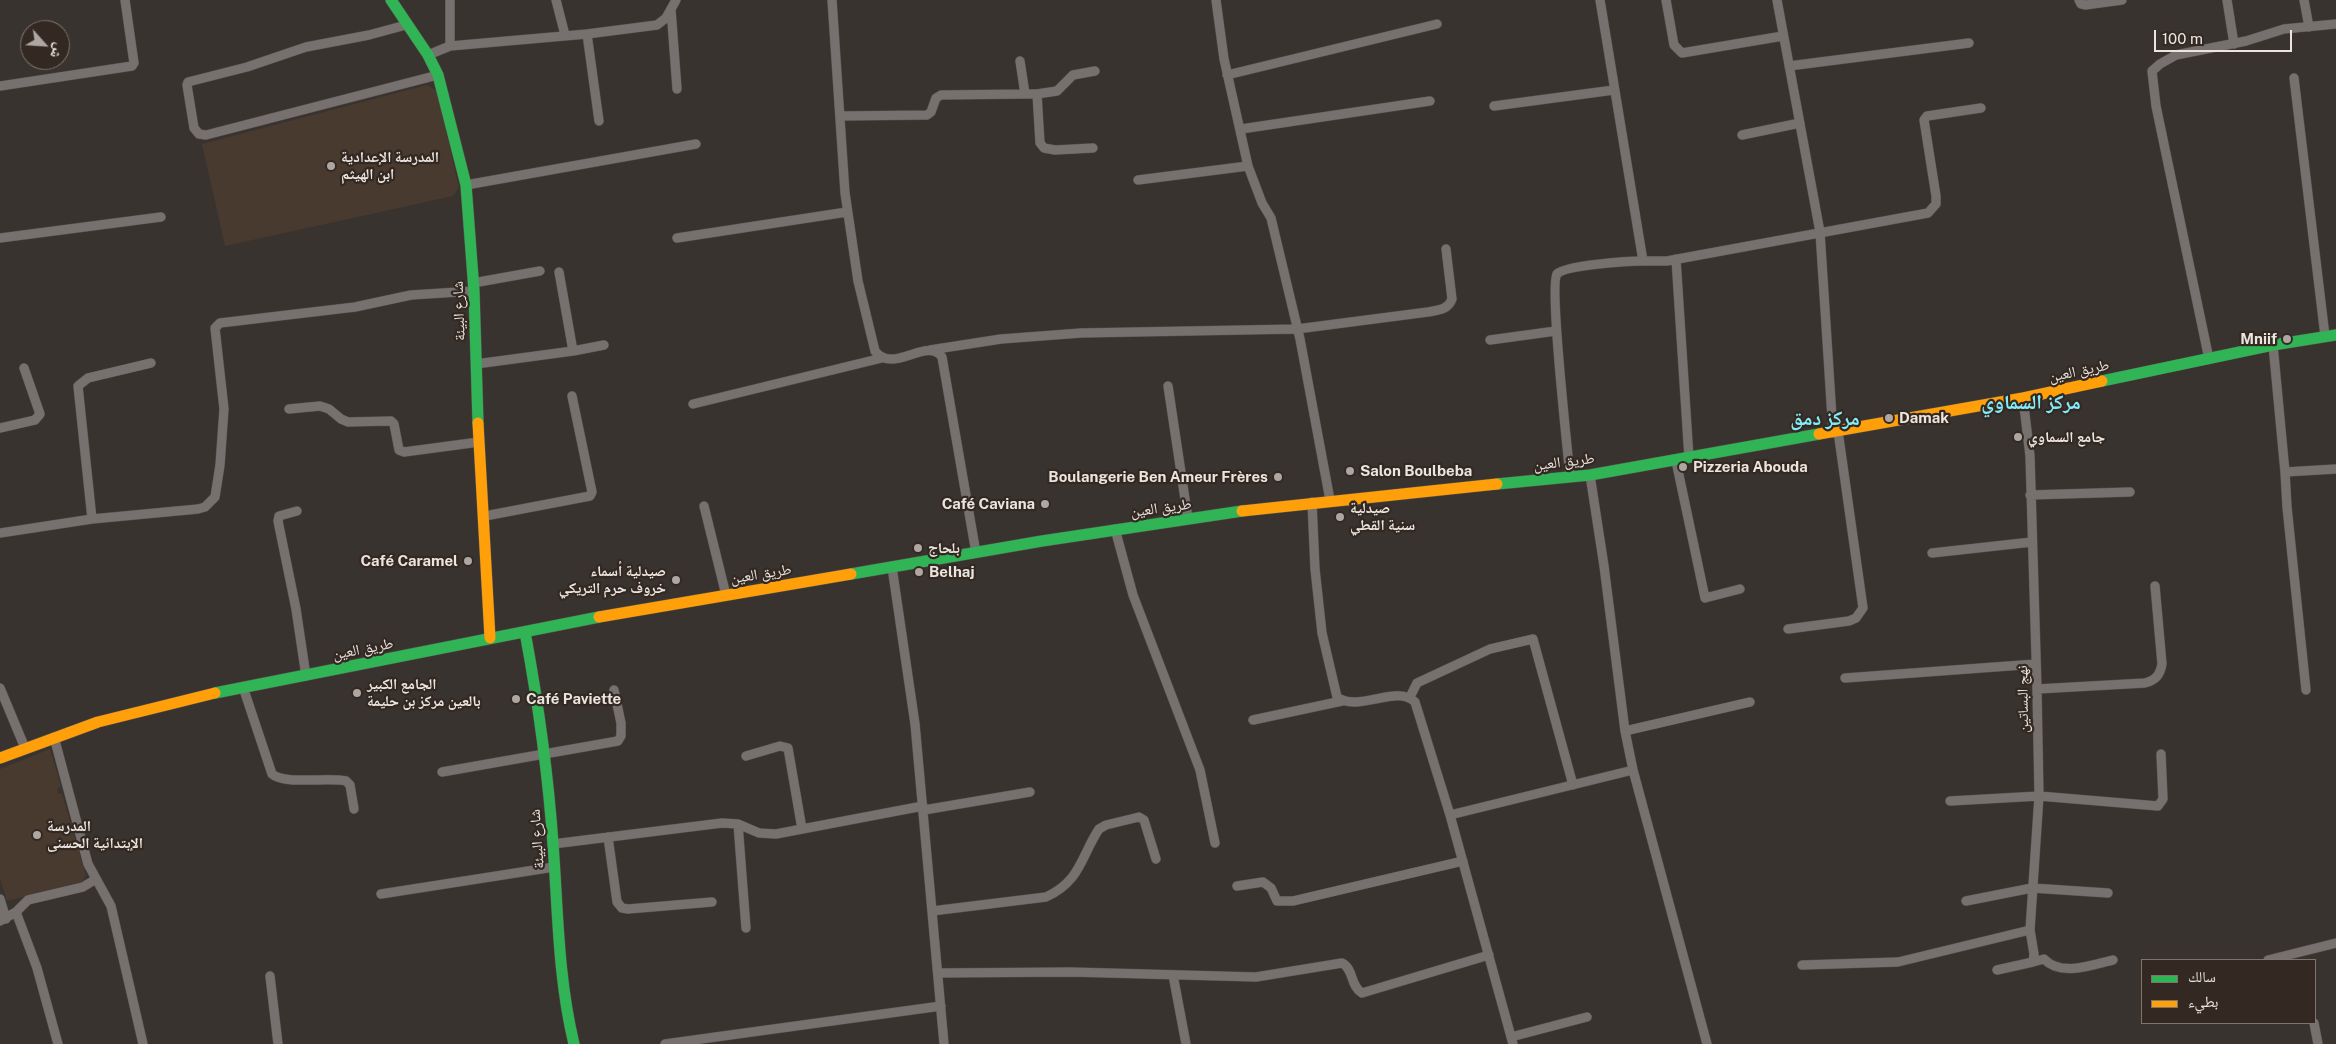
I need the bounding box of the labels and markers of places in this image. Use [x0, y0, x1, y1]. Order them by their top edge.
place label: المدرسة الإعدادية ابن الهيثم [341, 148, 439, 183]
marker: المدرسة الإعدادية ابن الهيثم [325, 160, 337, 172]
place label: Mniif [2240, 330, 2277, 348]
marker: Mniif [2281, 333, 2293, 345]
place label: Damak [1899, 409, 1949, 427]
marker: Damak [1883, 412, 1895, 424]
place label: جامع السماوي [2028, 428, 2105, 446]
marker: جامع السماوي [2012, 431, 2024, 443]
place label: Pizzeria Abouda [1693, 458, 1808, 476]
marker: Pizzeria Abouda [1677, 461, 1689, 473]
place label: Salon Boulbeba [1360, 462, 1472, 480]
marker: Salon Boulbeba [1344, 465, 1356, 477]
place label: Boulangerie Ben Ameur Frères [1048, 468, 1268, 486]
marker: Boulangerie Ben Ameur Frères [1272, 471, 1284, 483]
place label: Café Caviana [942, 495, 1035, 513]
marker: Café Caviana [1039, 498, 1051, 510]
place label: صيدلية سنية القطي [1350, 499, 1415, 534]
marker: صيدلية سنية القطي [1334, 511, 1346, 523]
place label: بلحاج [928, 539, 960, 557]
marker: بلحاج [912, 542, 924, 554]
place label: Café Caramel [361, 552, 458, 570]
marker: Café Caramel [462, 555, 474, 567]
place label: صيدلية أسماء خروف حرم التريكي [559, 562, 666, 597]
place label: Belhaj [929, 563, 975, 581]
marker: Belhaj [913, 566, 925, 578]
marker: صيدلية أسماء خروف حرم التريكي [670, 574, 682, 586]
place label: الجامع الكبير بالعين مركز بن حليمة [367, 675, 481, 710]
marker: الجامع الكبير بالعين مركز بن حليمة [351, 687, 363, 699]
place label: Café Paviette [526, 690, 621, 708]
marker: Café Paviette [510, 693, 522, 705]
place label: المدرسة الإبتدائية الحسنى [47, 817, 143, 852]
marker: المدرسة الإبتدائية الحسنى [31, 829, 43, 841]

